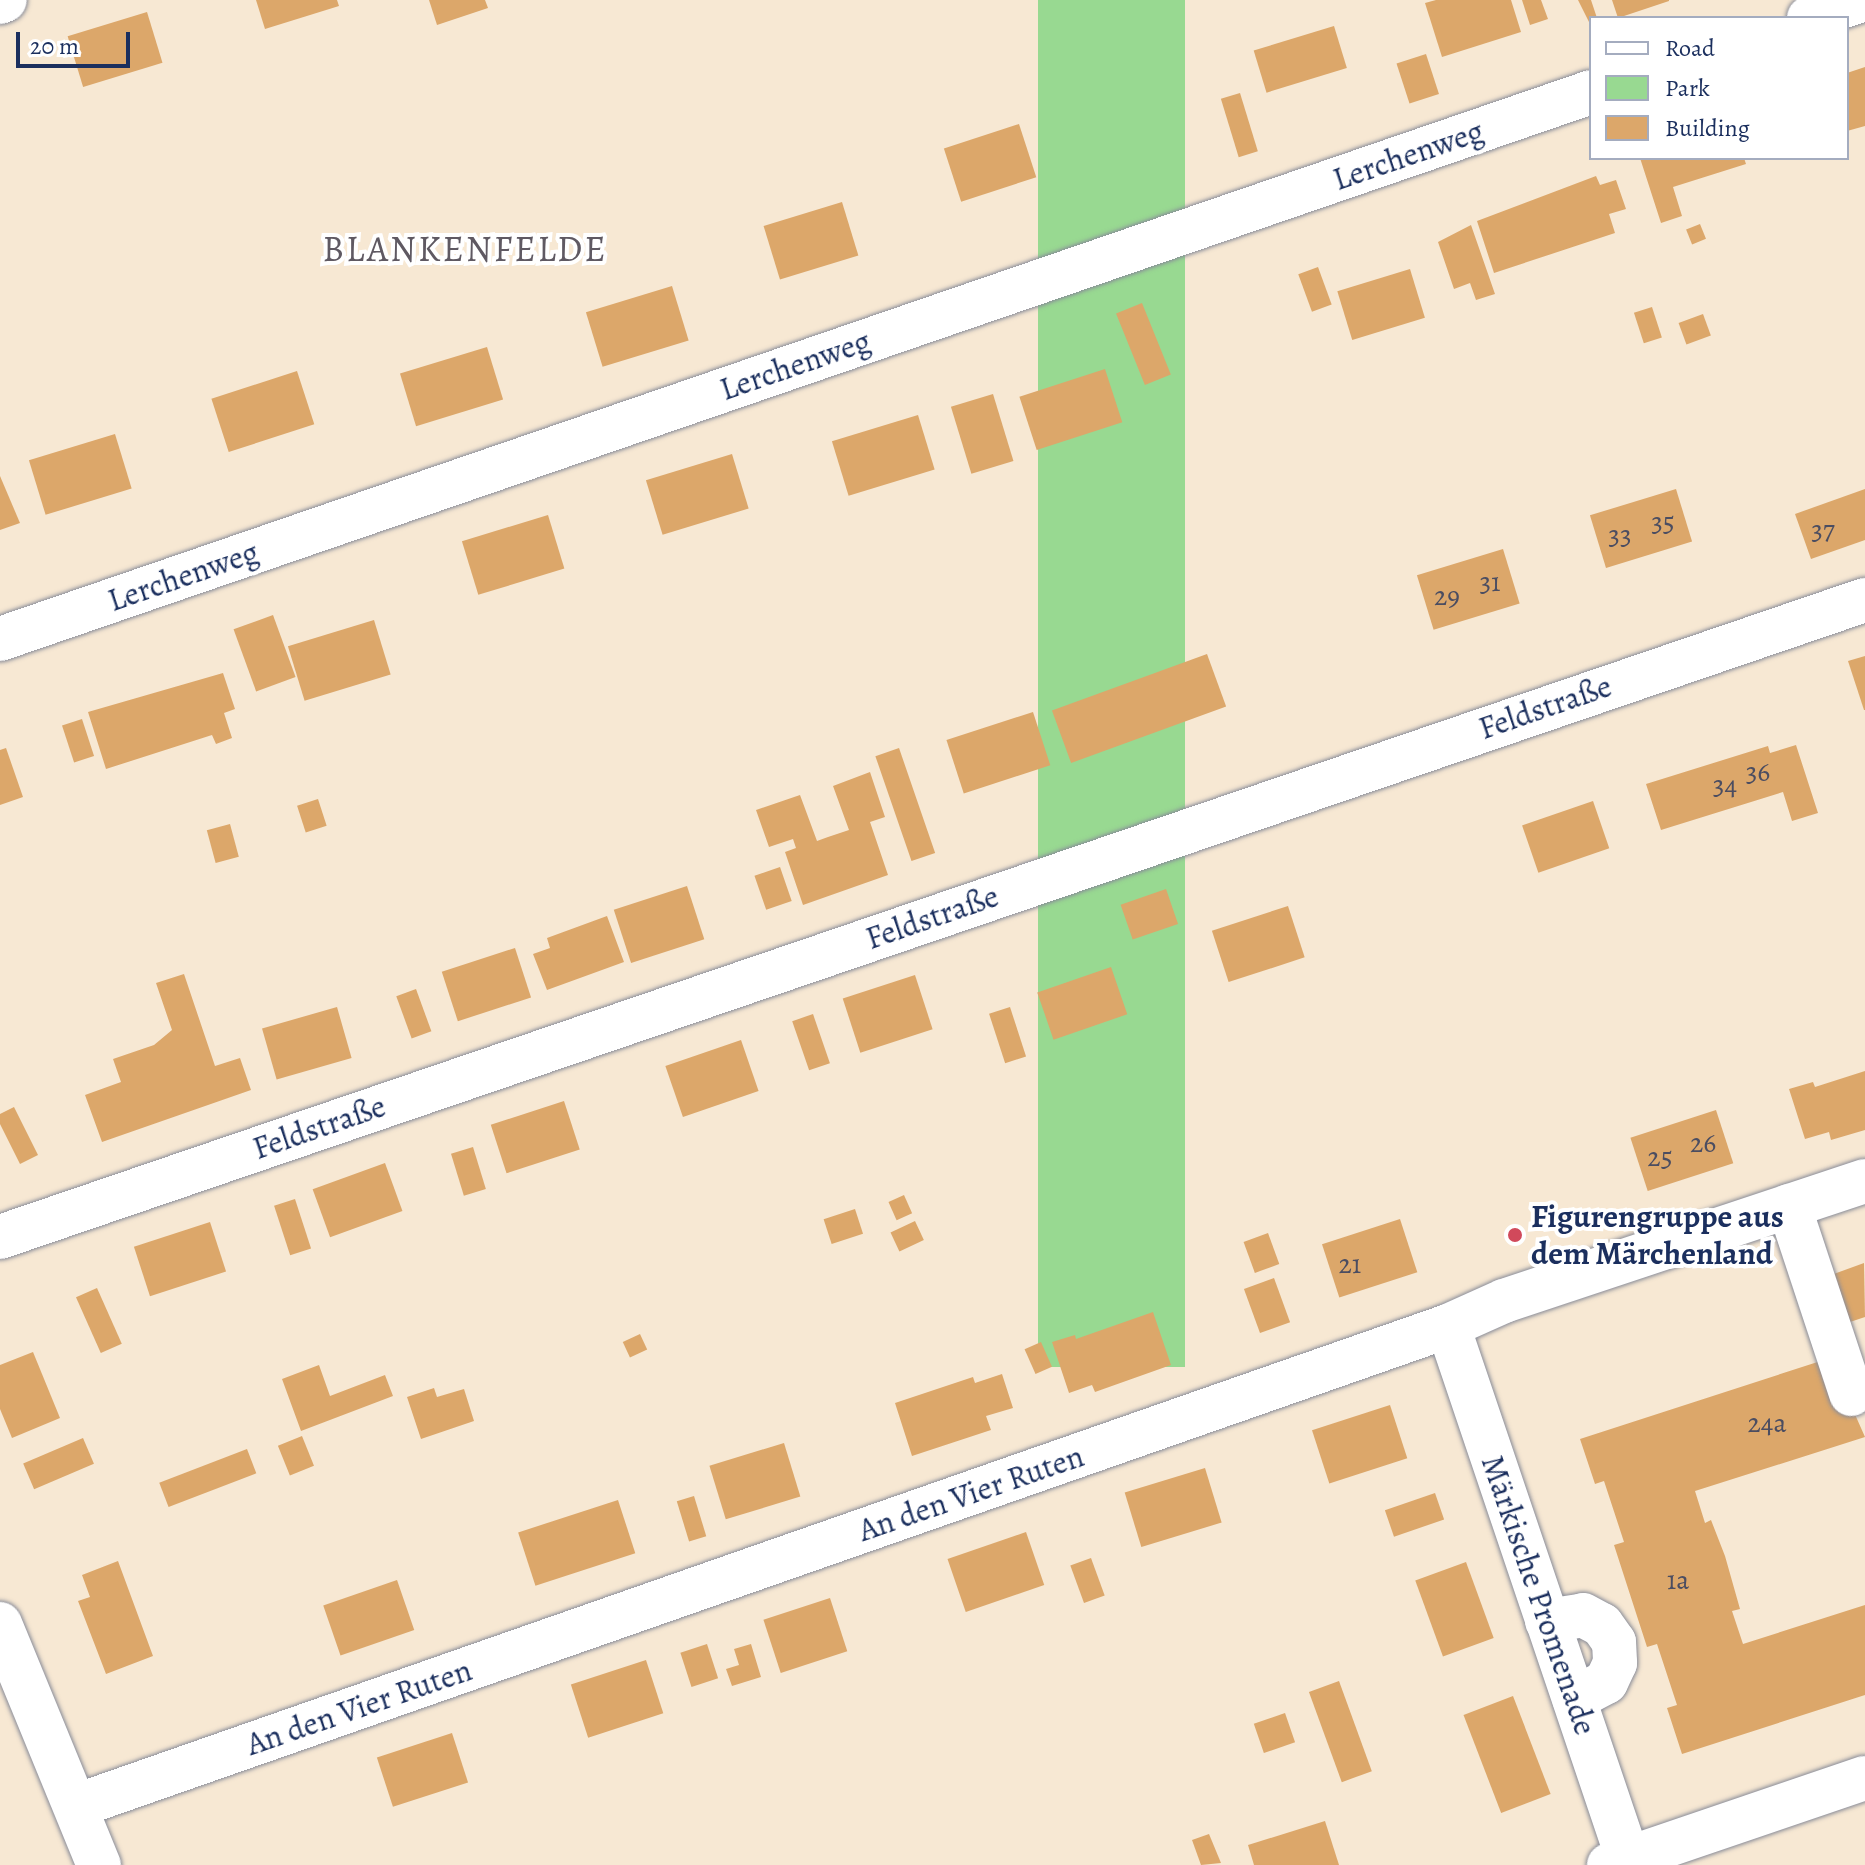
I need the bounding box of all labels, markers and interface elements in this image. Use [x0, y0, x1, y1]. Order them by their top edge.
scale bar [20, 16, 134, 66]
legend [1589, 16, 1849, 160]
text: 20 m [30, 30, 79, 62]
text: Road [1665, 32, 1715, 64]
text: Park [1665, 72, 1710, 104]
street label: Lerchenweg [1328, 111, 1488, 199]
text: Building [1665, 112, 1750, 144]
district label: BLANKENFELDE [322, 227, 608, 271]
street label: Lerchenweg [715, 321, 875, 409]
house number: 35 [1651, 505, 1675, 539]
house number: 37 [1811, 513, 1835, 547]
house number: 33 [1608, 518, 1632, 552]
street label: Lerchenweg [103, 532, 263, 620]
house number: 31 [1479, 565, 1501, 599]
house number: 29 [1434, 579, 1460, 613]
street label: Feldstraße [1474, 666, 1616, 748]
house number: 36 [1746, 755, 1770, 789]
house number: 34 [1713, 768, 1737, 802]
street label: Feldstraße [861, 876, 1003, 958]
street label: Feldstraße [248, 1086, 390, 1168]
house number: 26 [1690, 1126, 1716, 1160]
house number: 25 [1647, 1140, 1673, 1174]
place label: Figurengruppe aus dem Märchenland [1531, 1198, 1784, 1273]
marker: Figurengruppe aus dem Märchenland [1506, 1226, 1524, 1244]
house number: 21 [1339, 1247, 1361, 1281]
house number: 24a [1747, 1406, 1787, 1440]
street label: An den Vier Ruten [853, 1436, 1089, 1550]
street label: Märkische Promenade [1473, 1450, 1605, 1740]
house number: 1a [1667, 1563, 1689, 1597]
street label: An den Vier Ruten [241, 1650, 477, 1764]

